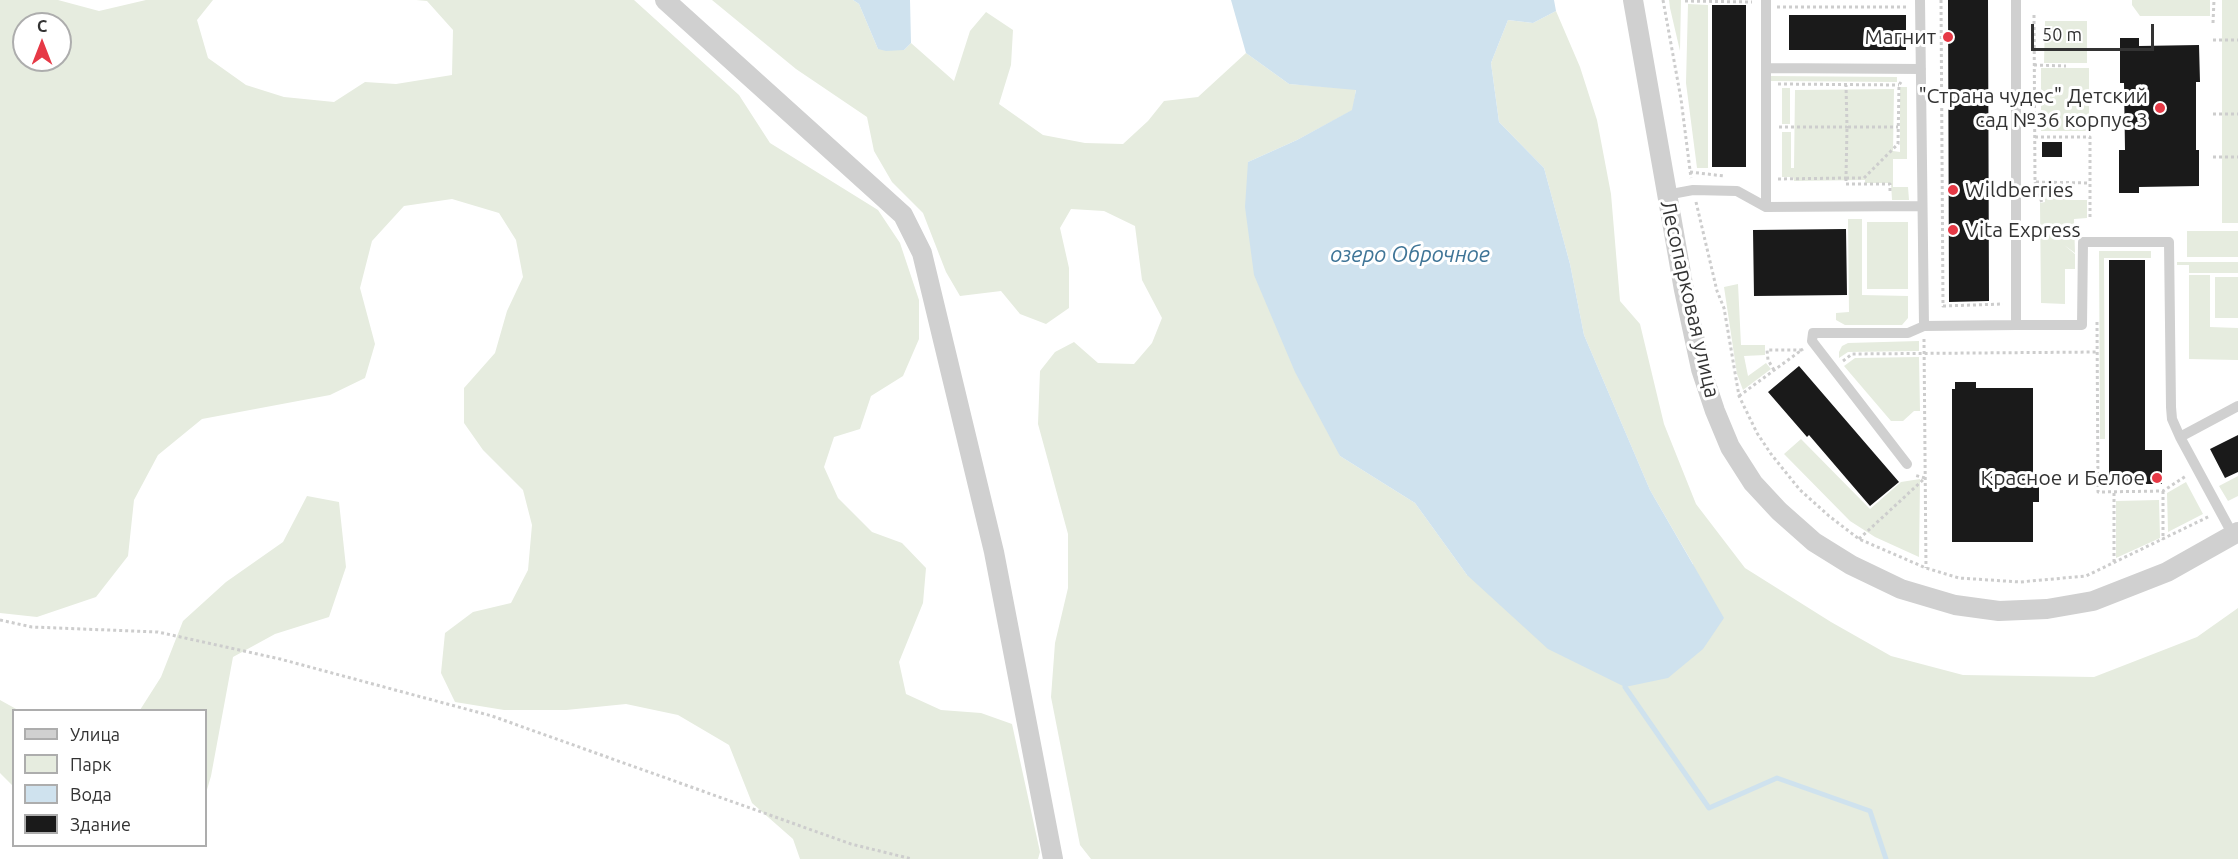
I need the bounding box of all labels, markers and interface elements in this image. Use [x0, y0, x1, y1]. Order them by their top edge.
north arrow [12, 12, 72, 72]
scale bar [2034, 12, 2157, 50]
text: С [37, 17, 47, 35]
place label: Магнит [1864, 24, 1936, 50]
text: 50 m [2042, 24, 2082, 44]
marker: Магнит [1941, 30, 1955, 44]
place label: "Страна чудес" Детский сад №36 корпус 3 [1918, 83, 2148, 133]
marker: "Страна чудес" Детский сад №36 корпус 3 [2153, 101, 2167, 115]
place label: Wildberries [1965, 177, 2073, 203]
marker: Wildberries [1946, 183, 1960, 197]
street label: Лесопарковая улица [1655, 198, 1725, 400]
place label: Vita Express [1965, 217, 2081, 243]
marker: Vita Express [1946, 223, 1960, 237]
water label: озеро Оброчное [1330, 242, 1490, 268]
place label: Красное и Белое [1980, 465, 2145, 491]
marker: Красное и Белое [2150, 471, 2164, 485]
legend [12, 709, 207, 847]
text: Улица [70, 724, 120, 744]
text: Парк [70, 754, 111, 774]
text: Вода [70, 784, 112, 804]
text: Здание [70, 814, 131, 834]

